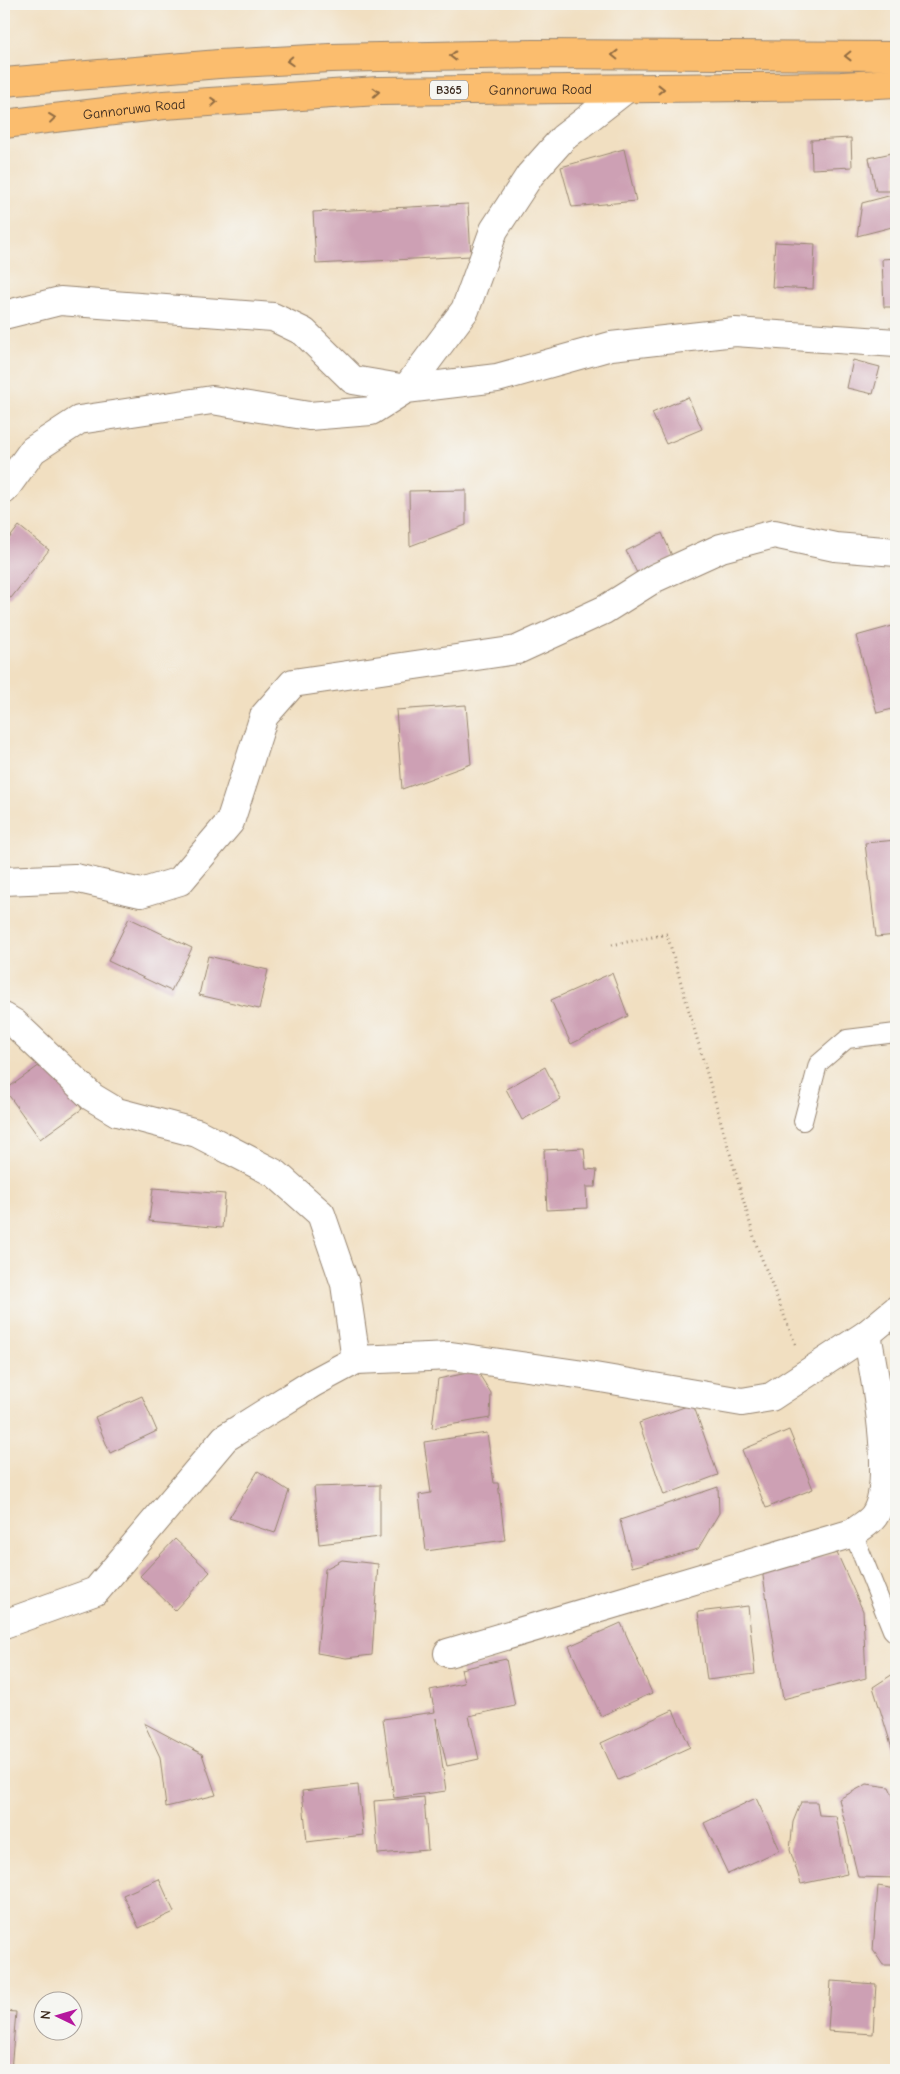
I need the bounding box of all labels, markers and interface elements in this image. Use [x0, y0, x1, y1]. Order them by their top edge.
one-way arrow [611, 50, 618, 60]
one-way arrow [843, 50, 851, 61]
one-way arrow [448, 51, 456, 61]
one-way arrow [286, 55, 294, 66]
road number: B365 [430, 80, 468, 100]
street label: Gannoruwa Road [489, 80, 592, 98]
one-way arrow [658, 84, 665, 94]
one-way arrow [372, 86, 380, 97]
street label: Gannoruwa Road [82, 95, 186, 123]
one-way arrow [210, 97, 218, 108]
one-way arrow [48, 113, 56, 124]
north arrow [32, 1992, 82, 2042]
text: N [37, 2010, 54, 2020]

